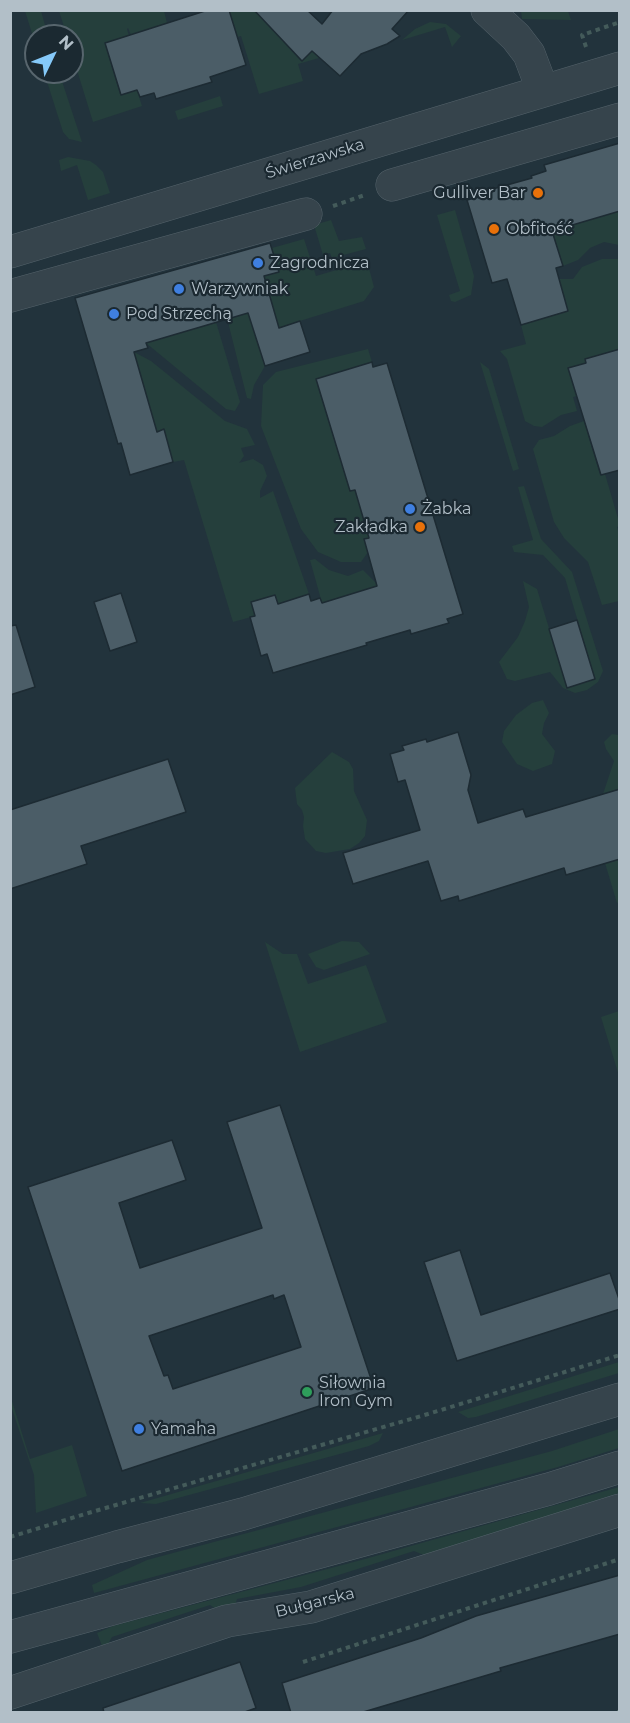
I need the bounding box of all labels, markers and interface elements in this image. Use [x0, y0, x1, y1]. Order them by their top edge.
north arrow [24, 24, 84, 84]
text: N [55, 32, 77, 54]
street label: Świerzawska [263, 135, 367, 183]
place label: Gulliver Bar [433, 183, 526, 203]
marker: Gulliver Bar [531, 186, 545, 200]
place label: Obfitość [506, 219, 573, 239]
marker: Obfitość [487, 222, 501, 236]
place label: Zagrodnicza [270, 253, 370, 273]
marker: Zagrodnicza [251, 256, 265, 270]
place label: Warzywniak [191, 279, 288, 299]
marker: Warzywniak [172, 282, 186, 296]
place label: Pod Strzechą [126, 304, 232, 324]
marker: Pod Strzechą [107, 307, 121, 321]
place label: Żabka [422, 499, 472, 519]
marker: Żabka [403, 502, 417, 516]
place label: Zakładka [335, 517, 408, 537]
marker: Zakładka [413, 520, 427, 534]
place label: Siłownia Iron Gym [319, 1373, 393, 1411]
marker: Siłownia Iron Gym [300, 1385, 314, 1399]
place label: Yamaha [151, 1419, 216, 1439]
marker: Yamaha [132, 1422, 146, 1436]
street label: Bułgarska [274, 1584, 356, 1622]

